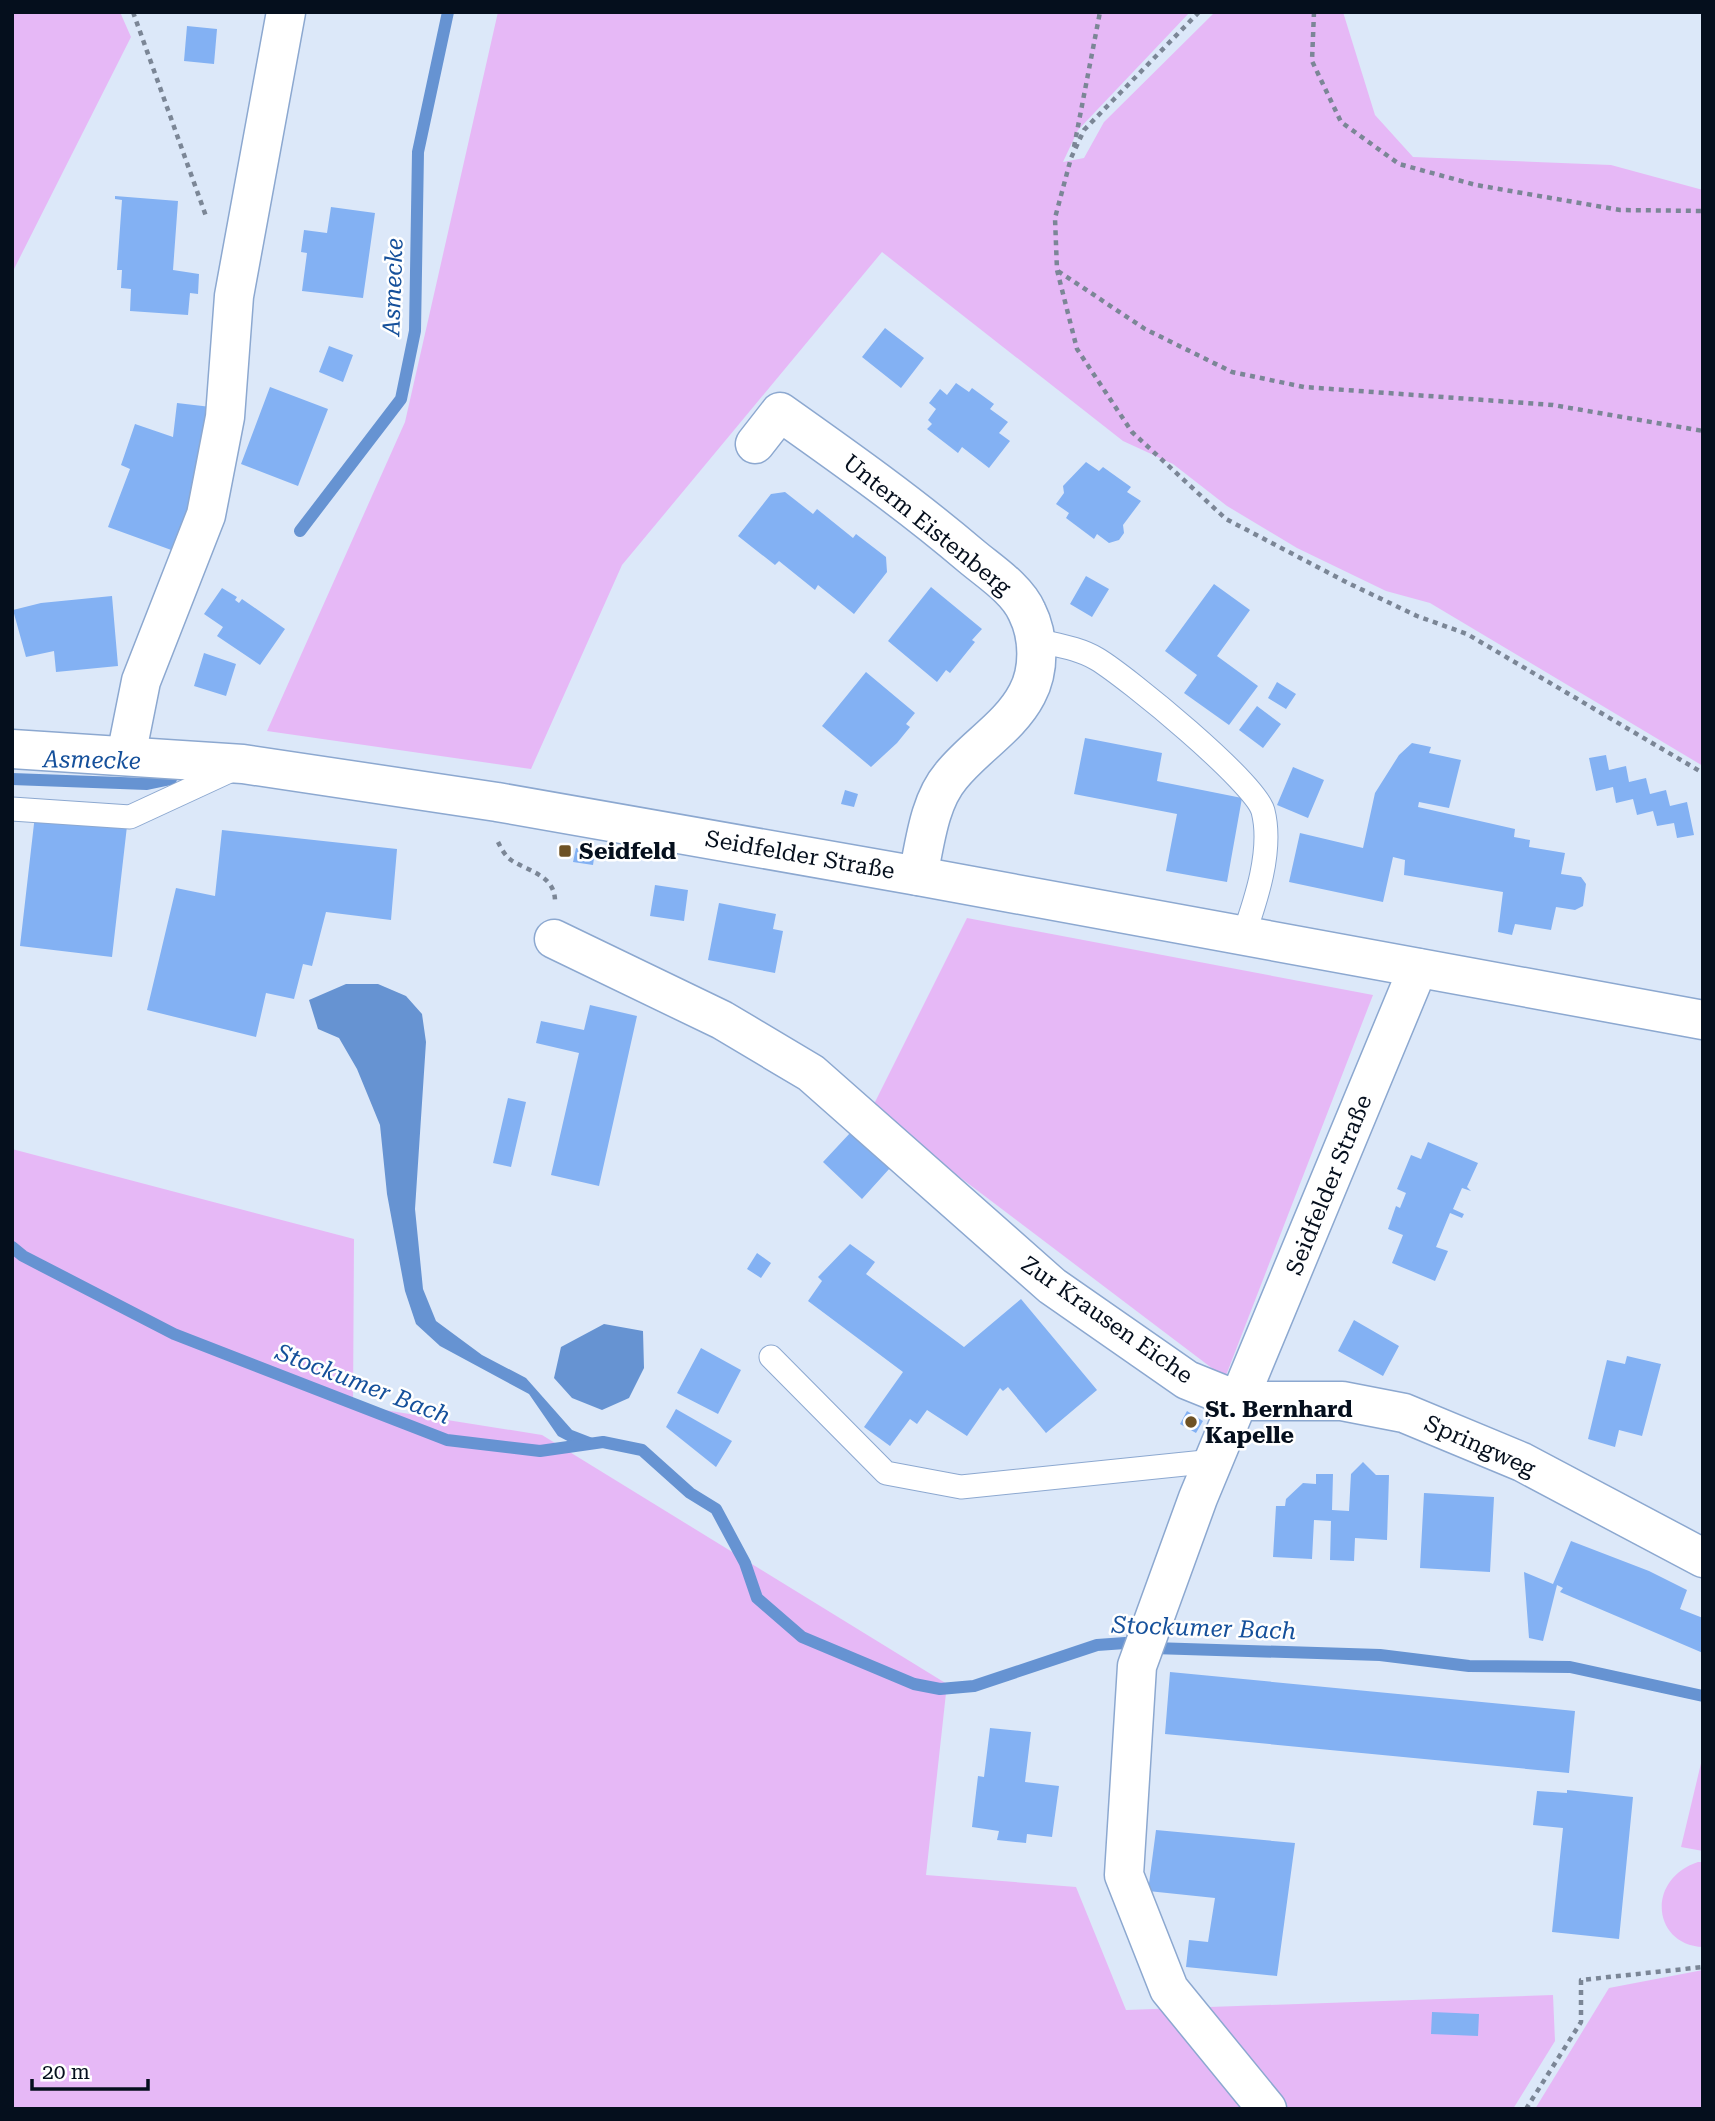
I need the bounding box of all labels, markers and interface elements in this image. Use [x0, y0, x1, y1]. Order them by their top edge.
water label: Asmecke [377, 238, 409, 338]
street label: Unterm Eistenberg [838, 449, 1016, 601]
water label: Asmecke [41, 745, 141, 775]
street label: Seidfelder Straße [703, 825, 897, 885]
place label: Seidfeld [579, 838, 676, 865]
marker: Seidfeld [557, 843, 573, 859]
street label: Seidfelder Straße [1281, 1091, 1377, 1279]
street label: Zur Krausen Eiche [1016, 1251, 1198, 1389]
water label: Stockumer Bach [271, 1338, 454, 1430]
place label: St. Bernhard Kapelle [1205, 1396, 1353, 1449]
street label: Springweg [1420, 1410, 1540, 1482]
marker: St. Bernhard Kapelle [1183, 1414, 1199, 1430]
water label: Stockumer Bach [1110, 1611, 1297, 1645]
scale bar [32, 2048, 147, 2092]
text: 20 m [42, 2060, 90, 2084]

